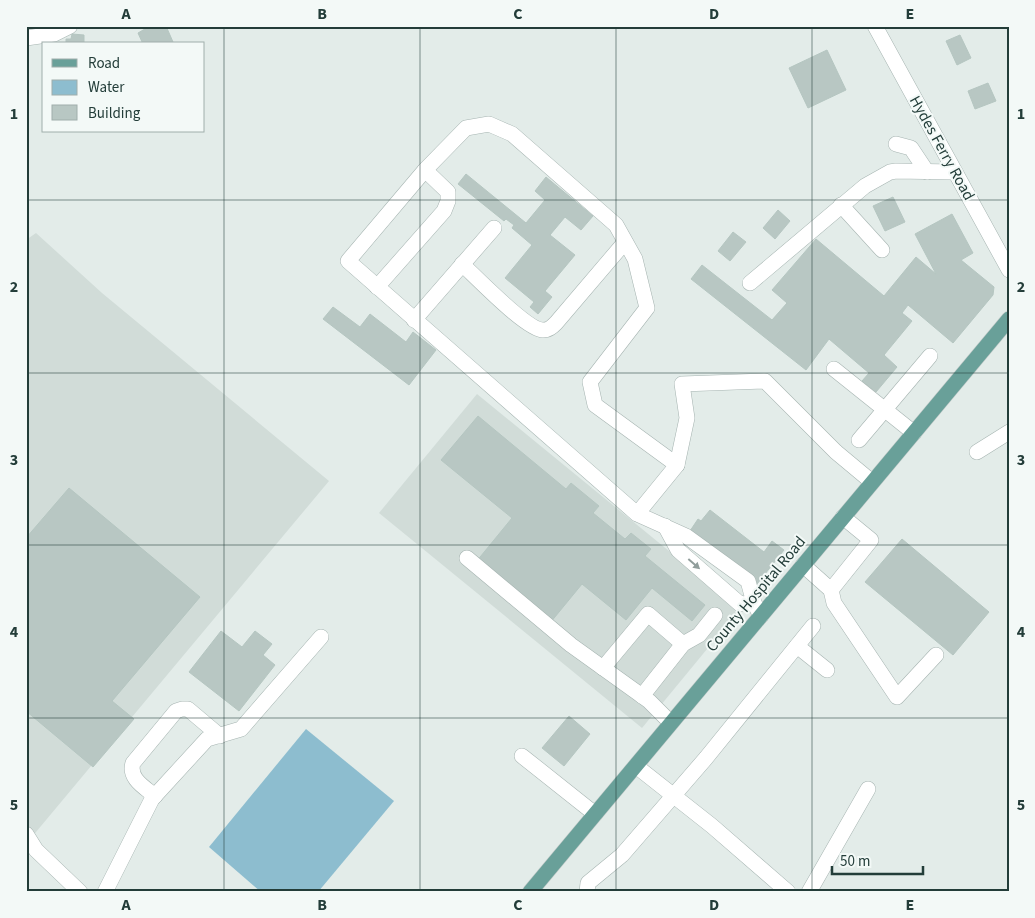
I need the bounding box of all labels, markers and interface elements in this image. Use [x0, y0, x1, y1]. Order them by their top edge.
text: A [120, 3, 131, 25]
text: B [317, 3, 327, 25]
text: C [513, 3, 523, 25]
text: D [709, 3, 719, 25]
text: E [906, 3, 914, 25]
legend [42, 42, 205, 132]
text: Road [88, 53, 120, 74]
text: Water [88, 77, 125, 98]
street label: Hydes Ferry Road [904, 92, 980, 204]
text: 1 [10, 103, 18, 125]
text: Building [88, 103, 141, 124]
text: 1 [1017, 103, 1025, 125]
text: 2 [10, 276, 18, 298]
text: 2 [1017, 276, 1025, 298]
text: 3 [10, 449, 18, 471]
text: 3 [1017, 449, 1025, 471]
street label: County Hospital Road [701, 532, 811, 656]
one-way arrow [688, 558, 701, 569]
text: 4 [10, 621, 19, 643]
text: 4 [1017, 621, 1026, 643]
text: 5 [10, 794, 18, 816]
text: 5 [1017, 794, 1025, 816]
scale bar [832, 843, 924, 875]
text: 50 m [840, 851, 870, 872]
text: A [120, 894, 131, 916]
text: B [317, 894, 327, 916]
text: C [513, 894, 523, 916]
text: D [709, 894, 719, 916]
text: E [906, 894, 914, 916]

